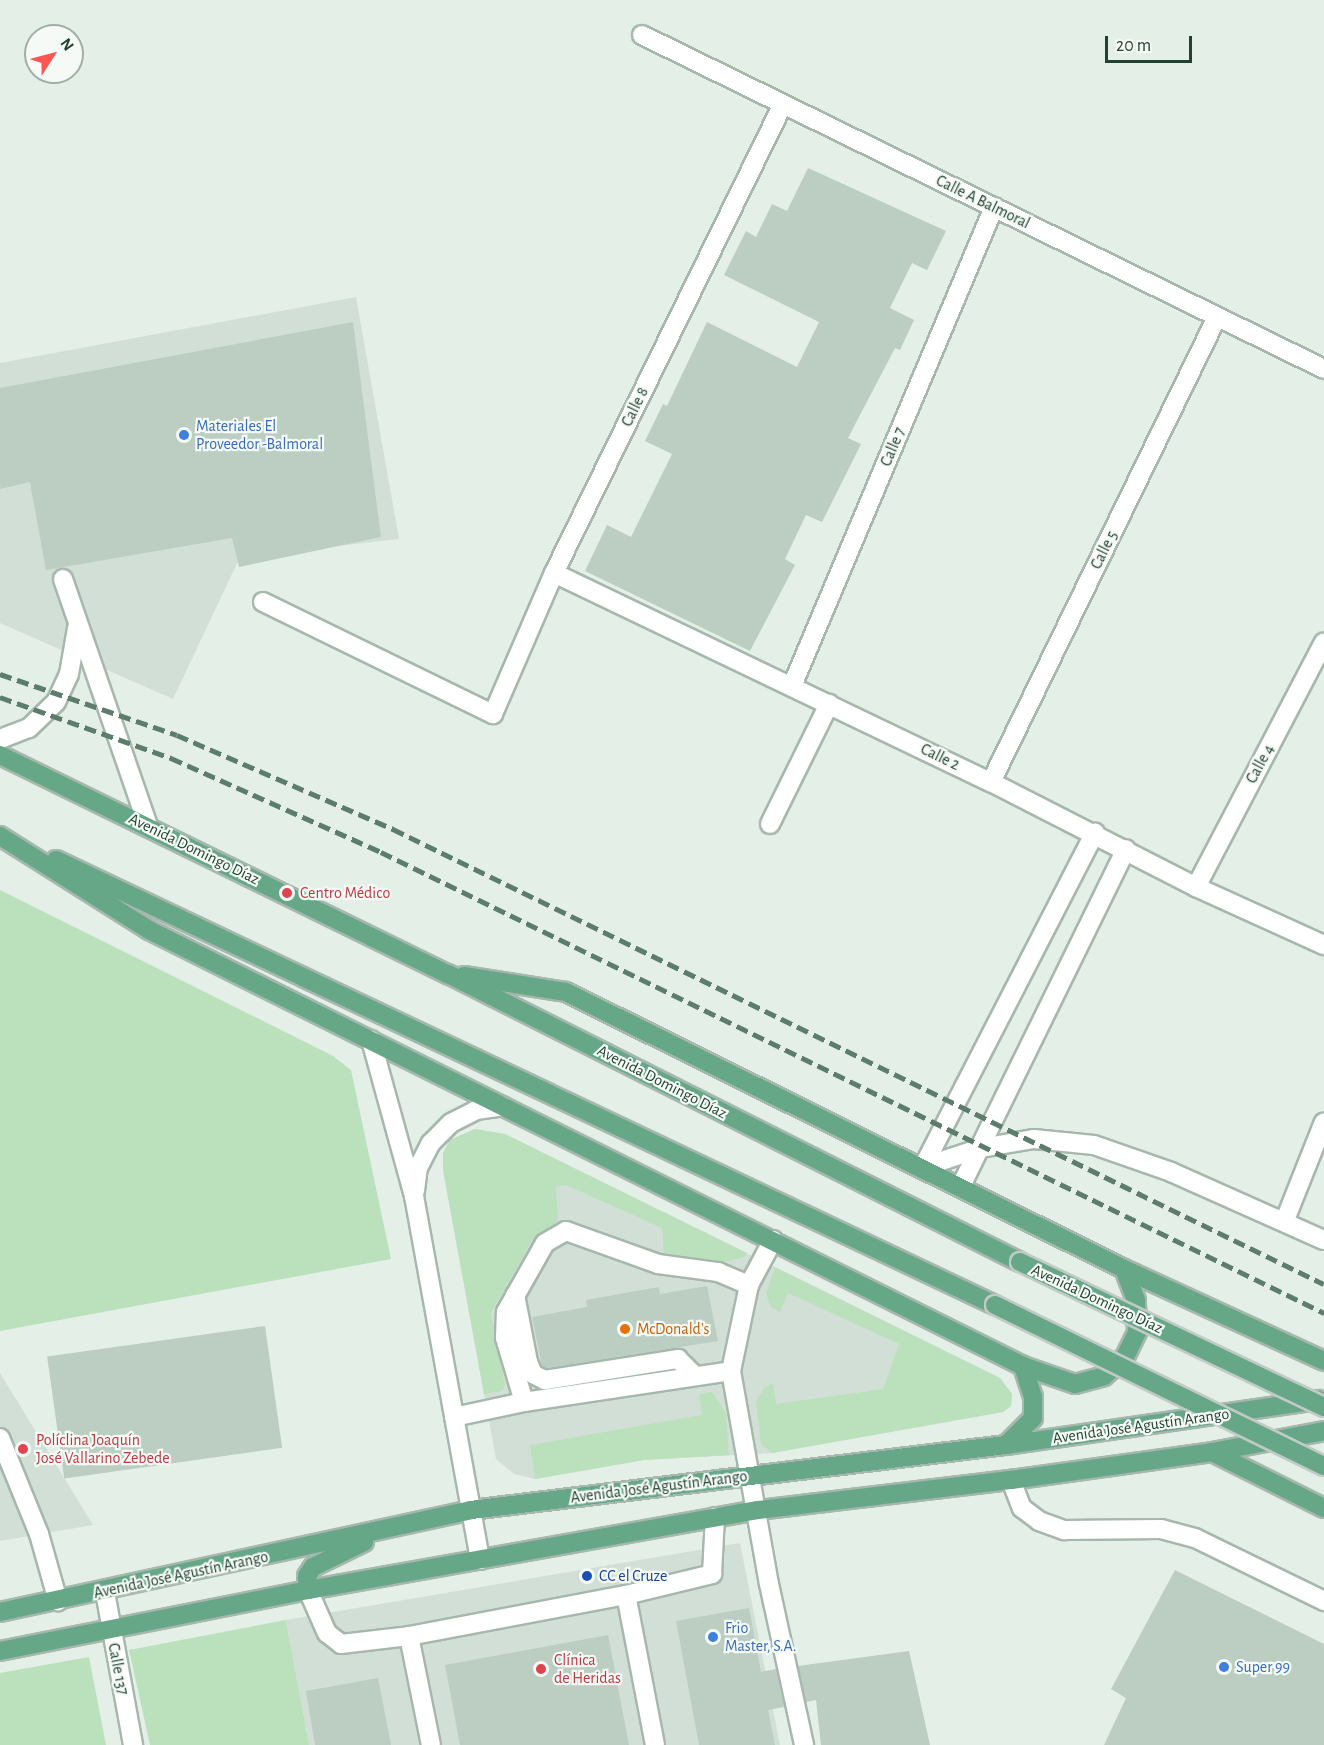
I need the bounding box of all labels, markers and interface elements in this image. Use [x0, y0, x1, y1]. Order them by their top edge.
north arrow [24, 24, 84, 84]
scale bar [1108, 24, 1195, 62]
text: N [57, 35, 77, 54]
text: 20 m [1116, 37, 1151, 55]
street label: Calle A Balmoral [933, 171, 1033, 233]
street label: Calle 8 [617, 384, 653, 430]
place label: Materiales El Proveedor -Balmoral [196, 416, 323, 454]
street label: Calle 7 [876, 425, 910, 469]
marker: Materiales El Proveedor -Balmoral [177, 428, 191, 442]
street label: Calle 5 [1087, 528, 1121, 572]
street label: Calle 2 [917, 739, 963, 775]
street label: Calle 4 [1242, 741, 1278, 787]
street label: Avenida Domingo Díaz [126, 809, 262, 889]
place label: Centro Médico [300, 883, 390, 903]
marker: Centro Médico [278, 884, 296, 902]
street label: Avenida Domingo Díaz [594, 1041, 730, 1123]
street label: Avenida Domingo Díaz [1028, 1260, 1166, 1338]
place label: McDonald's [637, 1319, 709, 1339]
marker: McDonald's [618, 1322, 632, 1336]
street label: Avenida José Agustín Arango [1052, 1404, 1230, 1448]
place label: Políclina Joaquín José Vallarino Zebede [36, 1430, 170, 1468]
marker: Políclina Joaquín José Vallarino Zebede [14, 1440, 32, 1458]
street label: Avenida José Agustín Arango [570, 1467, 748, 1507]
street label: Avenida José Agustín Arango [92, 1547, 270, 1603]
place label: CC el Cruze [599, 1566, 667, 1586]
marker: CC el Cruze [580, 1569, 594, 1583]
place label: Frio Master, S.A. [725, 1618, 796, 1656]
marker: Frio Master, S.A. [706, 1630, 720, 1644]
street label: Calle 137 [104, 1641, 132, 1697]
place label: Clínica de Heridas [554, 1650, 621, 1688]
place label: Super 99 [1236, 1657, 1290, 1677]
marker: Clínica de Heridas [532, 1660, 550, 1678]
marker: Super 99 [1217, 1660, 1231, 1674]

